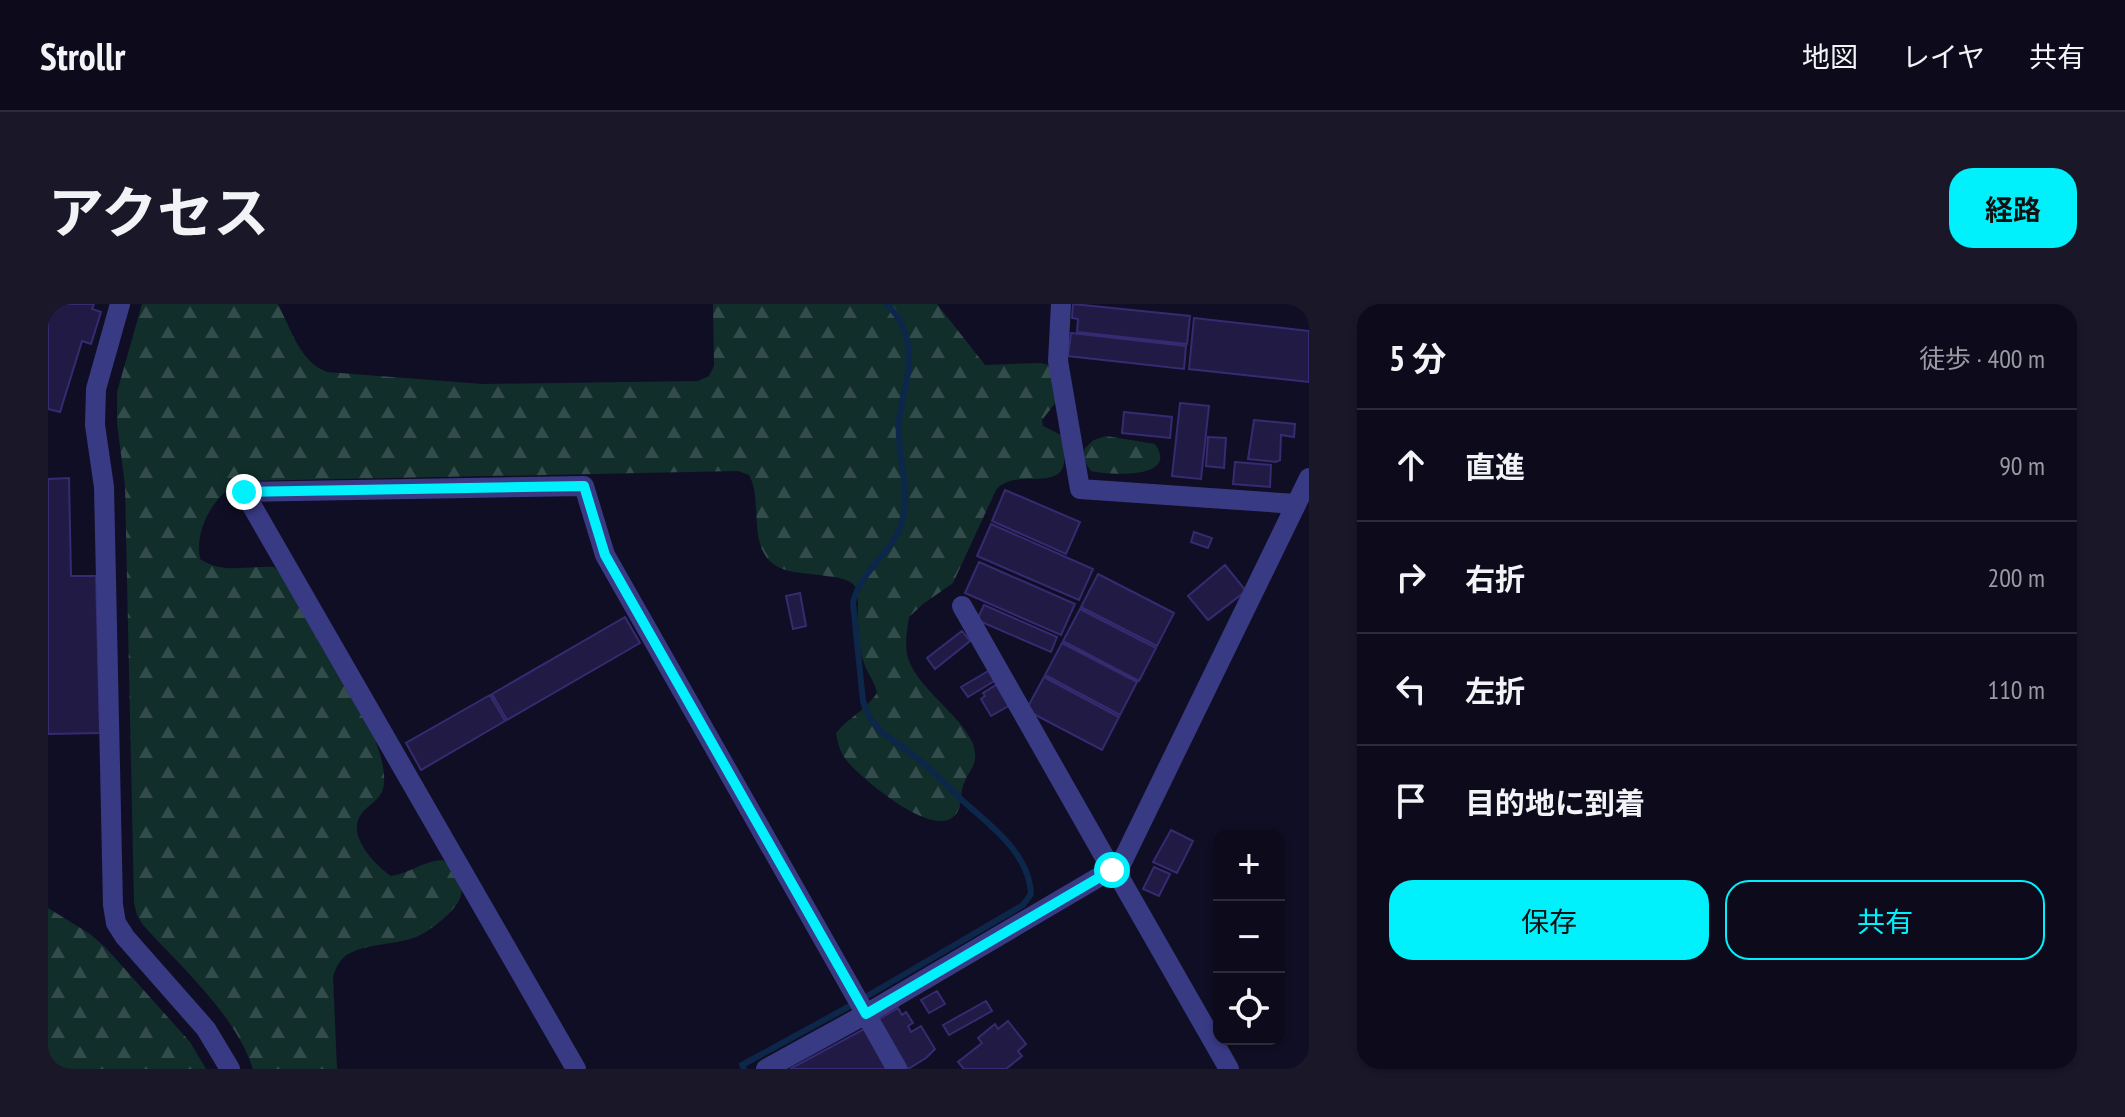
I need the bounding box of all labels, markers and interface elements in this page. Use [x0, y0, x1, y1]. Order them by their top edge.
text: Strollr [40, 31, 125, 80]
text: 地図 [1802, 38, 1858, 75]
text: レイヤ [1902, 38, 1985, 75]
text: 共有 [2029, 38, 2085, 75]
button: 経路 [1949, 168, 2077, 248]
text: アクセス [48, 176, 269, 248]
text: 5 分 [1389, 336, 1446, 380]
text: 徒歩 · 400 m [1919, 342, 2045, 375]
icon: ahead [1389, 443, 1433, 487]
text: 直進 [1465, 447, 1525, 486]
text: 90 m [1999, 449, 2045, 482]
route end [226, 474, 262, 510]
icon: right [1389, 555, 1433, 599]
text: 右折 [1465, 559, 1525, 598]
text: 200 m [1987, 561, 2045, 594]
icon: left [1389, 667, 1433, 711]
text: 左折 [1465, 671, 1525, 710]
text: 110 m [1987, 673, 2045, 706]
icon: arrive [1389, 779, 1433, 823]
text: 目的地に到着 [1465, 783, 1645, 822]
map controls [1213, 829, 1285, 1045]
button: + [1213, 829, 1285, 901]
route start [1094, 852, 1130, 888]
button: 保存 [1389, 880, 1709, 960]
button: 共有 [1725, 880, 2045, 960]
button: − [1213, 901, 1285, 973]
button: locate [1213, 973, 1285, 1045]

